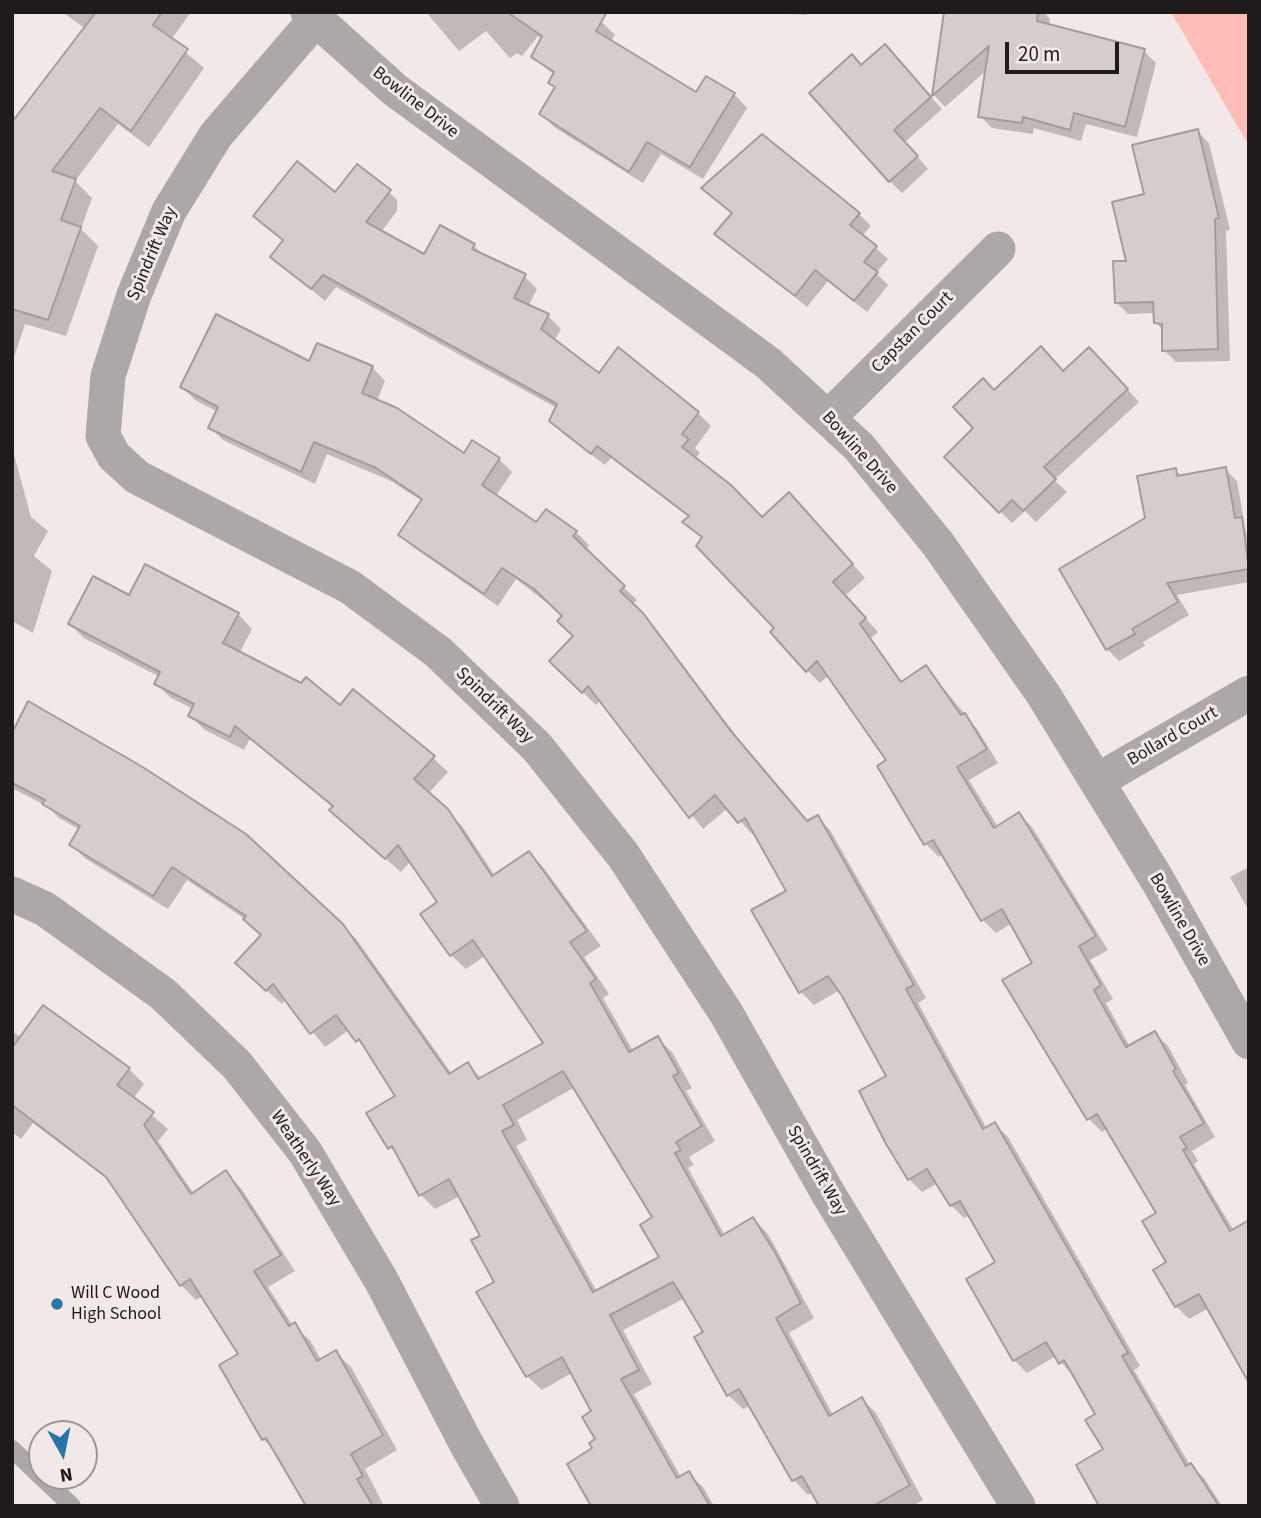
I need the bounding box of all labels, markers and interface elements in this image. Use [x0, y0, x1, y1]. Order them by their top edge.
scale bar [1009, 28, 1123, 72]
text: 20 m [1018, 39, 1060, 69]
street label: Bowline Drive [368, 63, 462, 143]
street label: Spindrift Way [123, 204, 183, 304]
street label: Capstan Court [868, 288, 958, 378]
street label: Bowline Drive [816, 407, 902, 499]
street label: Spindrift Way [450, 663, 538, 749]
street label: Bollard Court [1124, 703, 1222, 771]
street label: Bowline Drive [1144, 870, 1214, 970]
street label: Weatherly Way [265, 1107, 345, 1211]
street label: Spindrift Way [782, 1122, 850, 1220]
place label: Will C Wood High School [71, 1283, 161, 1326]
marker: Will C Wood High School [49, 1296, 65, 1312]
north arrow [28, 1420, 98, 1490]
text: N [58, 1460, 74, 1489]

